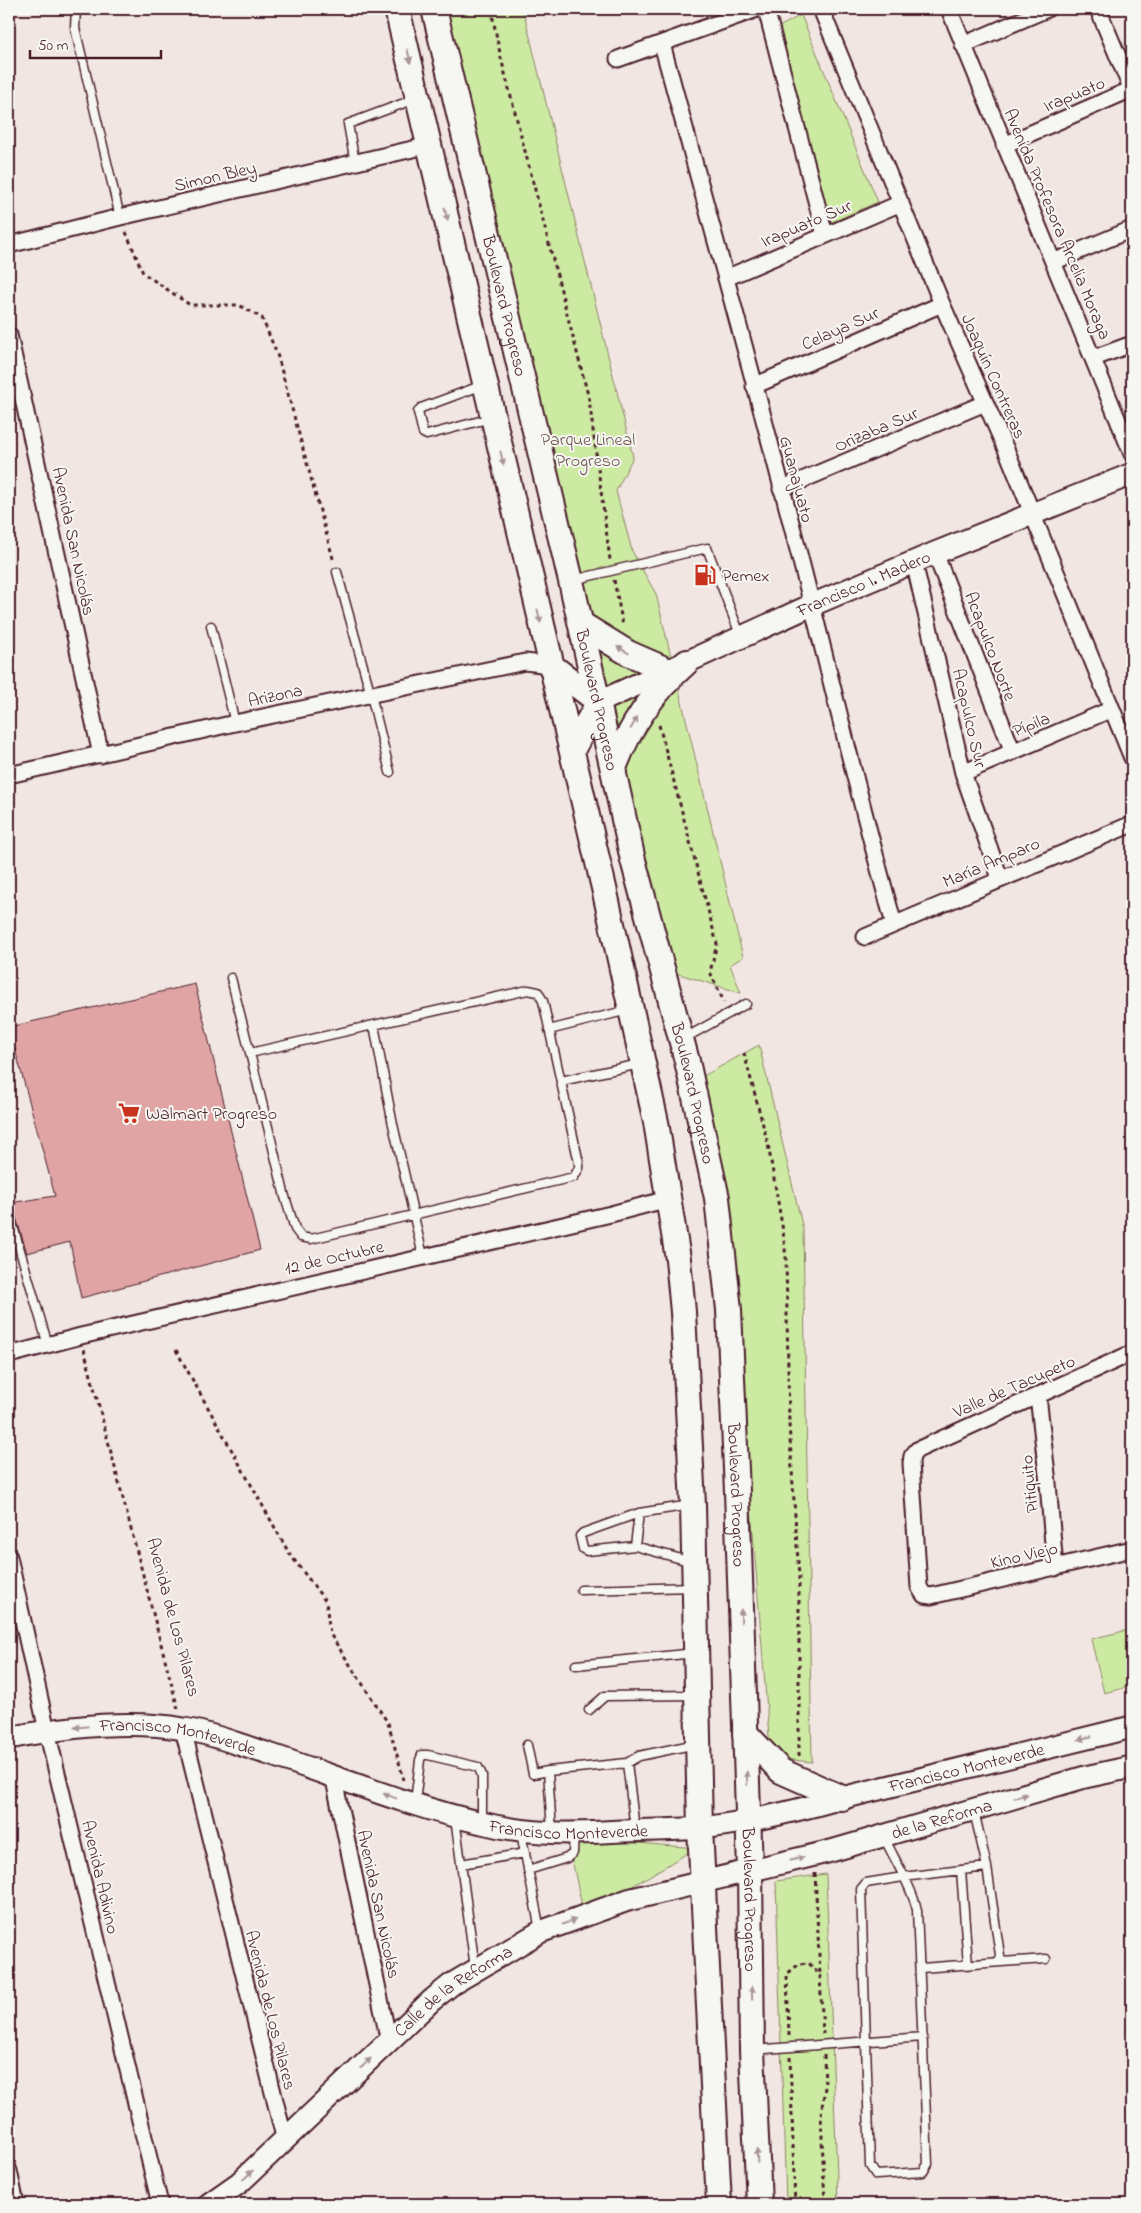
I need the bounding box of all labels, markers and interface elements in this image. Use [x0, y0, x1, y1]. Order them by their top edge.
scale bar [30, 28, 161, 60]
text: 50 m [38, 35, 69, 57]
one-way arrow [405, 49, 413, 64]
street label: Irapuato [1040, 71, 1110, 120]
street label: Avenida Profesora Arcelia Moraga [995, 105, 1117, 345]
street label: Simon Bley [172, 156, 259, 200]
street label: Irapuato Sur [757, 194, 857, 256]
one-way arrow [442, 207, 450, 222]
street label: Boulevard Progreso [473, 232, 533, 379]
street label: Celaya Sur [798, 301, 884, 358]
street label: Joaquín Contreras [953, 310, 1031, 444]
street label: Orizaba Sur [831, 401, 923, 460]
park label: Parque Lineal Progreso [541, 428, 635, 476]
street label: Guanajuato [771, 433, 819, 526]
one-way arrow [498, 450, 506, 465]
street label: Avenida San Nicolás [44, 465, 100, 618]
street label: Francisco I. Madero [792, 545, 935, 626]
fuel station icon: Pemex [692, 562, 718, 588]
place label: Pemex [722, 564, 770, 590]
street label: Acapulco Norte [956, 588, 1022, 706]
one-way arrow [535, 609, 543, 625]
street label: Boulevard Progreso [567, 626, 624, 774]
one-way arrow [616, 646, 630, 655]
street label: Acapulco Sur [944, 666, 992, 771]
street label: Arizona [246, 678, 305, 715]
street label: Pípila [1009, 707, 1054, 745]
one-way arrow [630, 716, 638, 731]
street label: María Amparo [939, 832, 1044, 896]
street label: Boulevard Progreso [662, 1019, 720, 1167]
supermarket icon: Walmart Progreso [116, 1100, 142, 1126]
place label: Walmart Progreso [146, 1102, 277, 1129]
street label: 12 de Octubre [282, 1235, 388, 1283]
street label: Valle de Tacupeto [949, 1349, 1080, 1427]
street label: Boulevard Progreso [719, 1421, 751, 1568]
street label: Pitiquito [1015, 1453, 1047, 1514]
street label: Avenida de Los Pilares [138, 1535, 206, 1700]
street label: Kino Viejo [988, 1537, 1061, 1577]
one-way arrow [737, 1608, 745, 1624]
street label: Francisco Monteverde [98, 1713, 260, 1764]
one-way arrow [73, 1723, 89, 1731]
one-way arrow [1077, 1734, 1092, 1742]
street label: Francisco Monteverde [885, 1738, 1048, 1801]
one-way arrow [742, 1770, 750, 1786]
one-way arrow [1013, 1791, 1028, 1799]
one-way arrow [382, 1792, 397, 1800]
street label: de la Reforma [889, 1794, 996, 1848]
street label: Francisco Monteverde [485, 1814, 649, 1848]
street label: Avenida Adivino [73, 1818, 125, 1937]
street label: Boulevard Progreso [734, 1826, 762, 1972]
street label: Avenida San Nicolás [349, 1828, 405, 1981]
one-way arrow [790, 1855, 805, 1863]
one-way arrow [562, 1917, 577, 1925]
street label: Avenida de Los Pilares [237, 1928, 301, 2093]
street label: Calle de la Reforma [389, 1940, 518, 2044]
one-way arrow [747, 1985, 755, 2001]
one-way arrow [360, 2057, 372, 2069]
one-way arrow [753, 2147, 761, 2163]
one-way arrow [242, 2169, 254, 2181]

